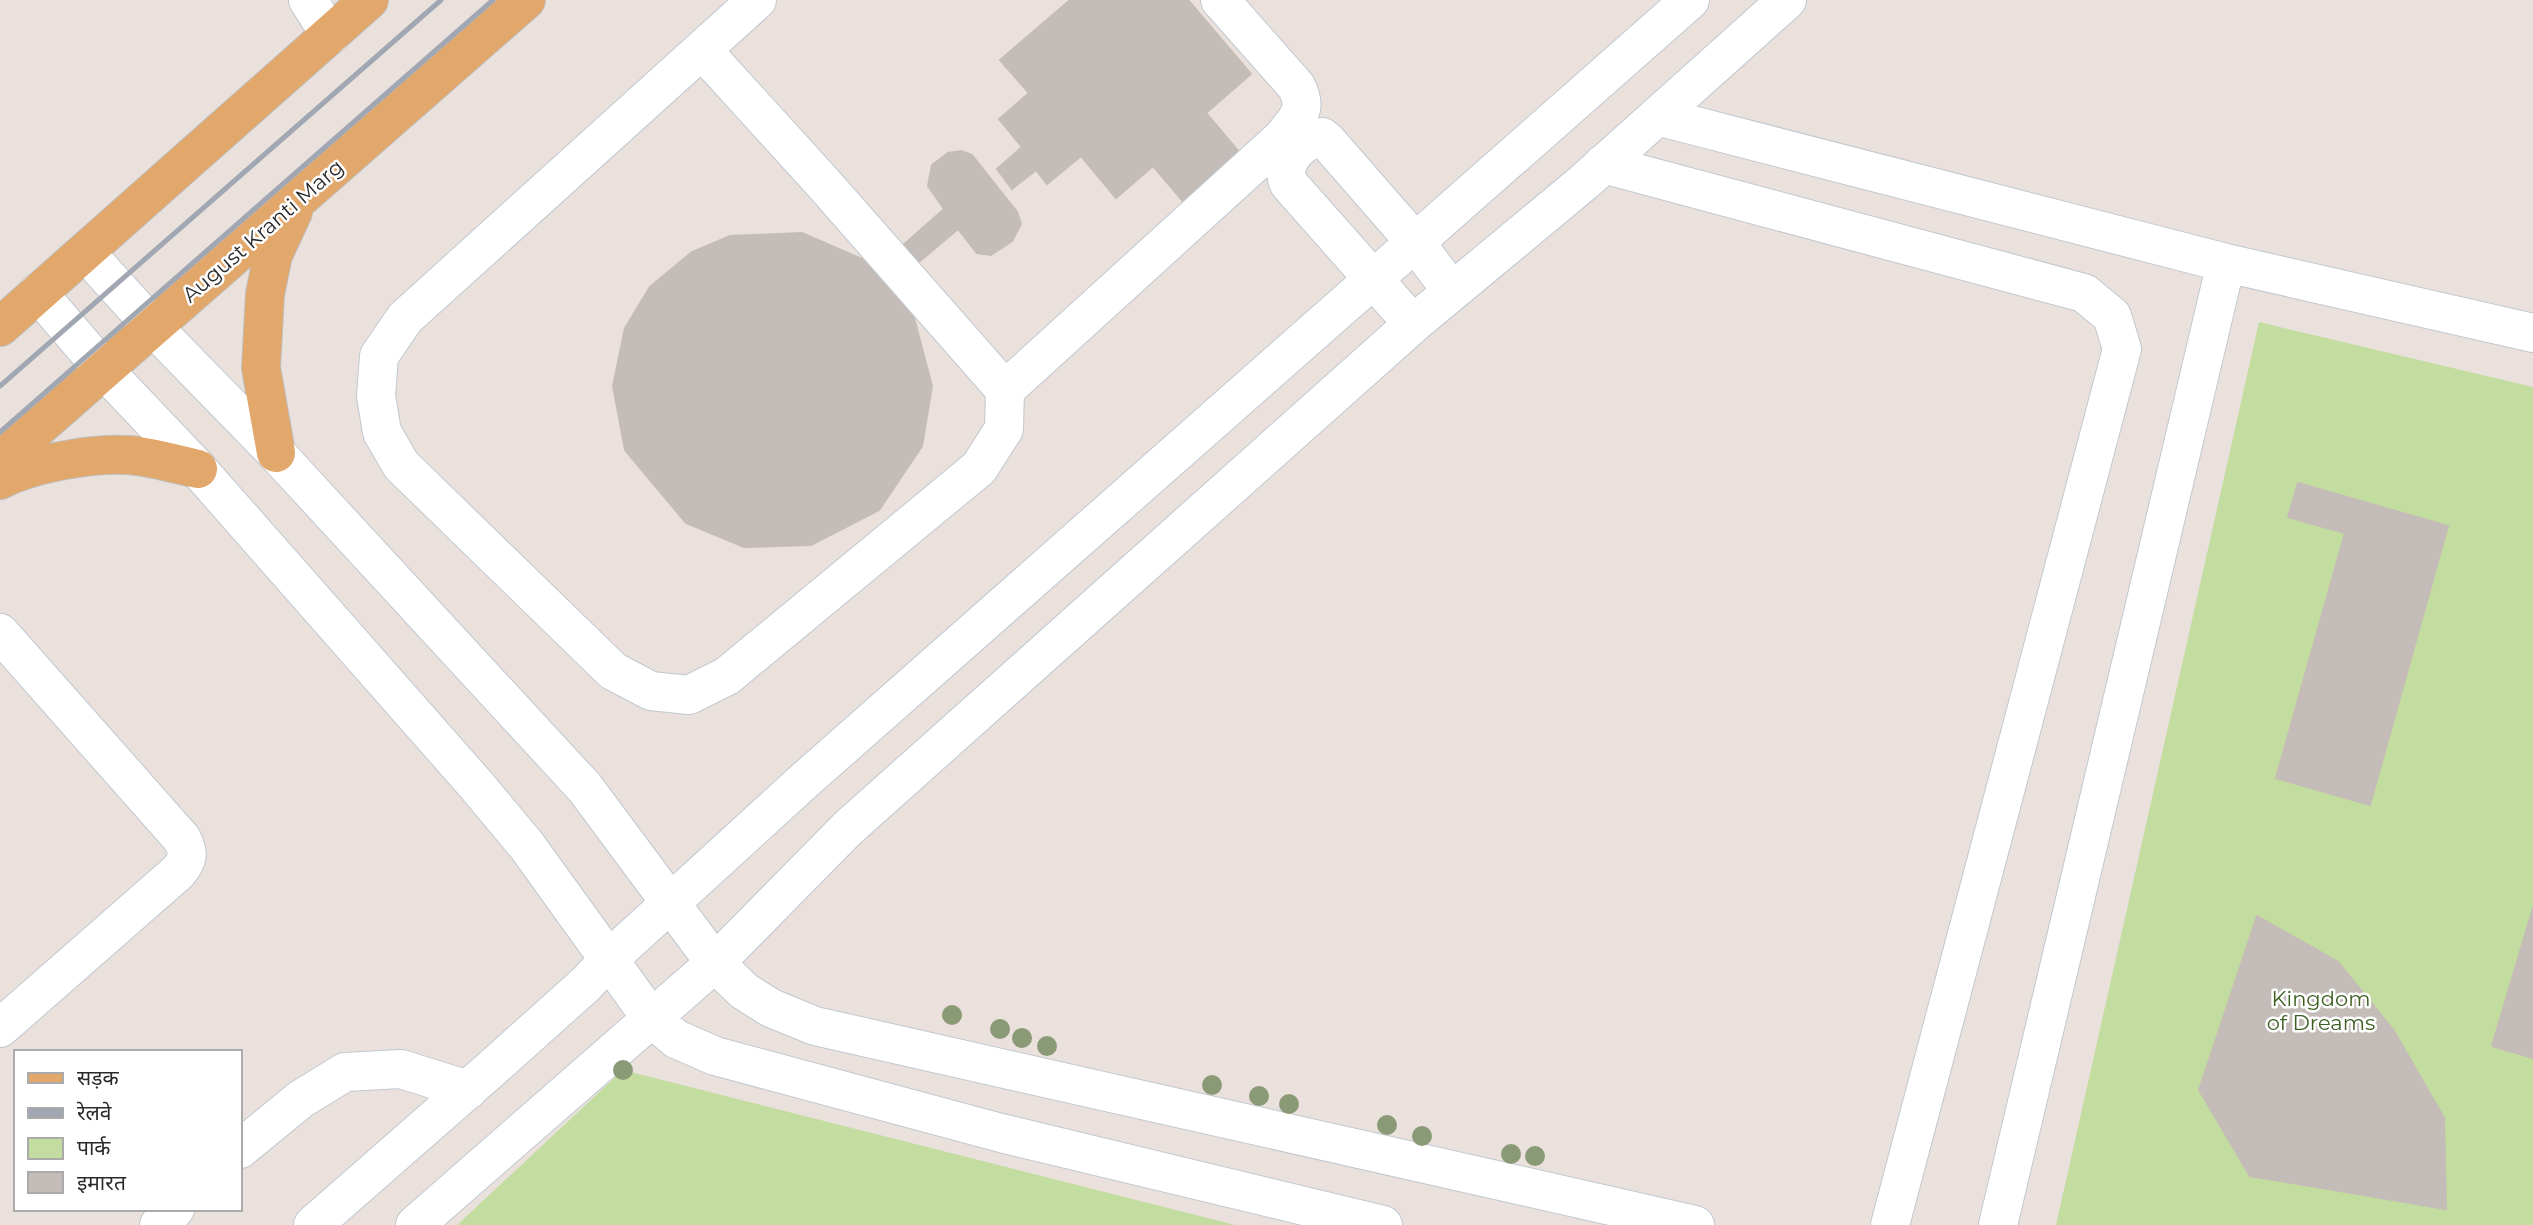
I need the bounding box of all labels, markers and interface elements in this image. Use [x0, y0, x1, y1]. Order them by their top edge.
street label: August Kranti Marg [177, 154, 348, 307]
park label: Kingdom of Dreams [2267, 986, 2375, 1035]
legend [14, 1050, 242, 1211]
text: सड़क [77, 1065, 119, 1090]
text: रेलवे [76, 1100, 112, 1125]
text: पार्क [77, 1135, 111, 1160]
text: इमारत [77, 1170, 127, 1195]

